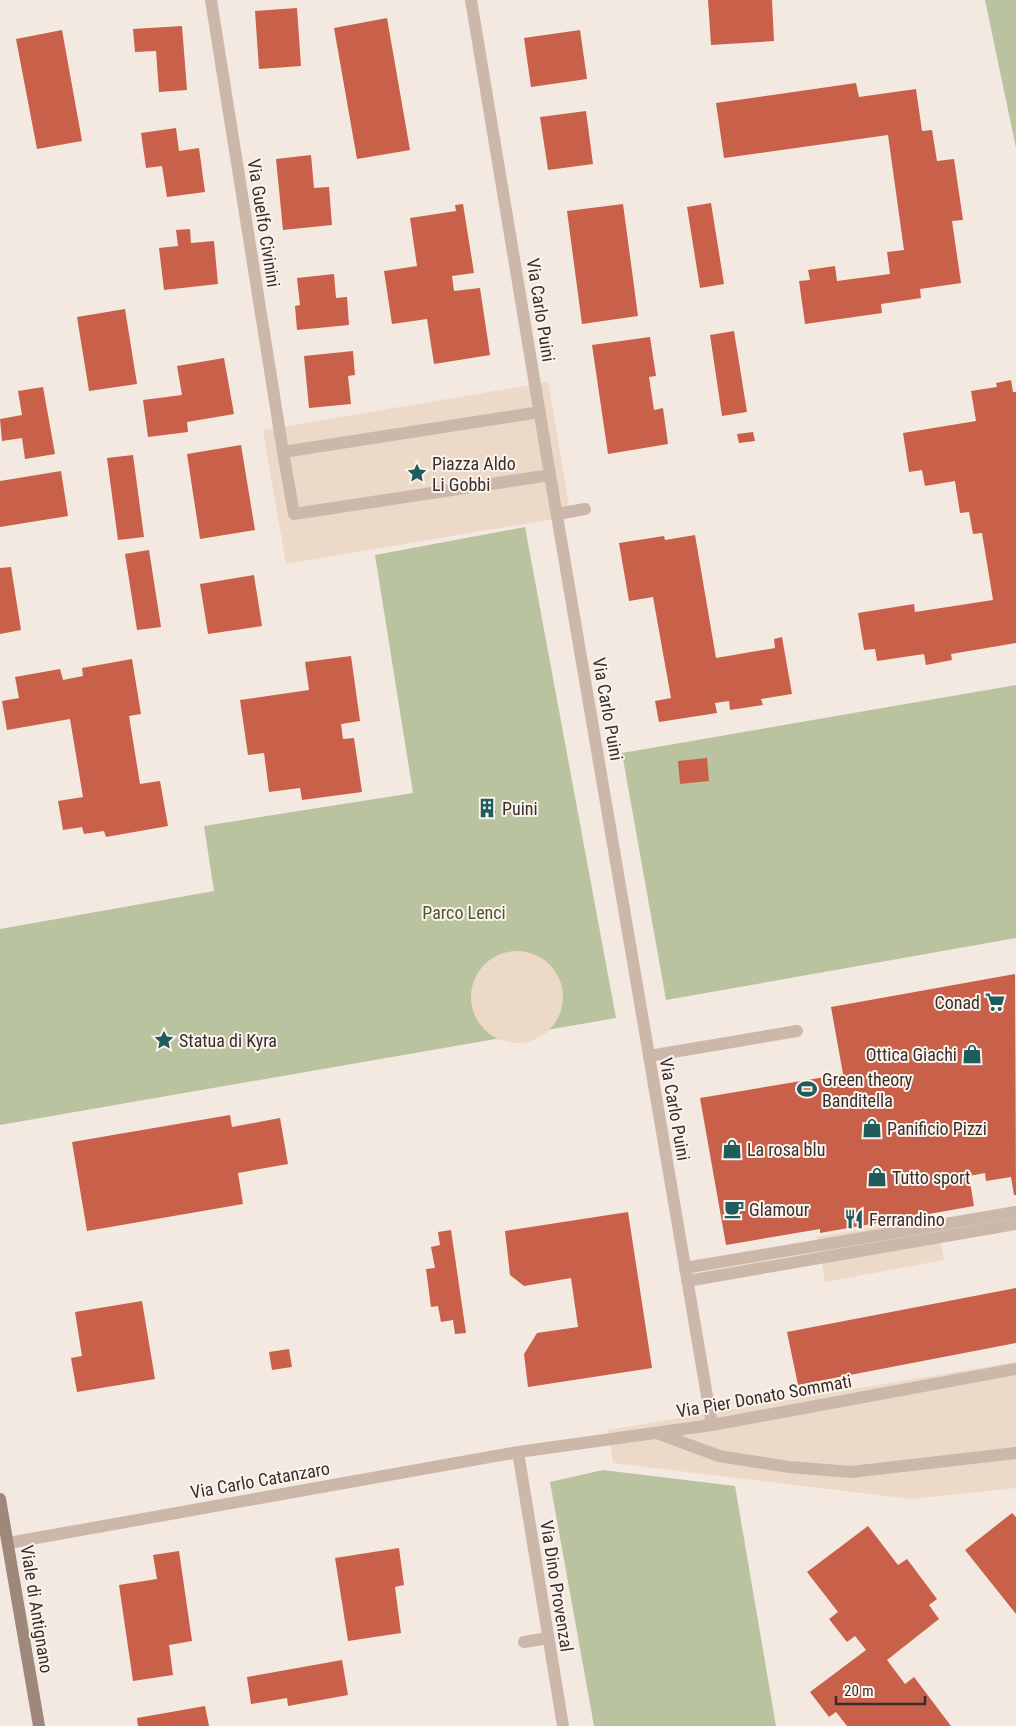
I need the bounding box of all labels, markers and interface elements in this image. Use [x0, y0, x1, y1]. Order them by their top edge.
street label: Via Guelfo Civinini [243, 157, 285, 289]
street label: Via Carlo Puini [522, 257, 560, 363]
place label: Piazza Aldo Li Gobbi [432, 453, 516, 495]
place icon: Piazza Aldo Li Gobbi [406, 462, 428, 484]
street label: Via Carlo Puini [589, 656, 627, 762]
building icon: Puini [476, 797, 498, 819]
place label: Puini [502, 798, 538, 819]
park label: Parco Lenci [422, 902, 506, 923]
supermarket icon: Conad [984, 991, 1006, 1013]
place label: Conad [934, 992, 980, 1013]
place icon: Statua di Kyra [153, 1029, 175, 1051]
place label: Statua di Kyra [179, 1030, 277, 1051]
shop icon: Ottica Giachi [961, 1043, 983, 1065]
place label: Ottica Giachi [866, 1044, 957, 1065]
street label: Via Carlo Puini [656, 1056, 694, 1162]
place label: Green theory Banditella [822, 1069, 913, 1111]
sports icon: Green theory Banditella [796, 1078, 818, 1100]
shop icon: Panificio Pizzi [861, 1117, 883, 1139]
place label: Panificio Pizzi [887, 1118, 987, 1139]
shop icon: La rosa blu [721, 1138, 743, 1160]
place label: La rosa blu [747, 1139, 825, 1160]
shop icon: Tutto sport [866, 1166, 888, 1188]
place label: Tutto sport [892, 1167, 970, 1188]
cafe icon: Glamour [723, 1198, 745, 1220]
place label: Glamour [749, 1199, 810, 1220]
restaurant icon: Ferrandino [843, 1208, 865, 1230]
place label: Ferrandino [869, 1209, 945, 1230]
street label: Via Pier Donato Sommati [675, 1370, 853, 1422]
street label: Via Carlo Catanzaro [189, 1457, 331, 1503]
street label: Via Dino Provenzal [536, 1519, 578, 1653]
street label: Viale di Antignano [17, 1544, 57, 1674]
scale bar [836, 1674, 925, 1706]
text: 20 m [844, 1682, 874, 1700]

